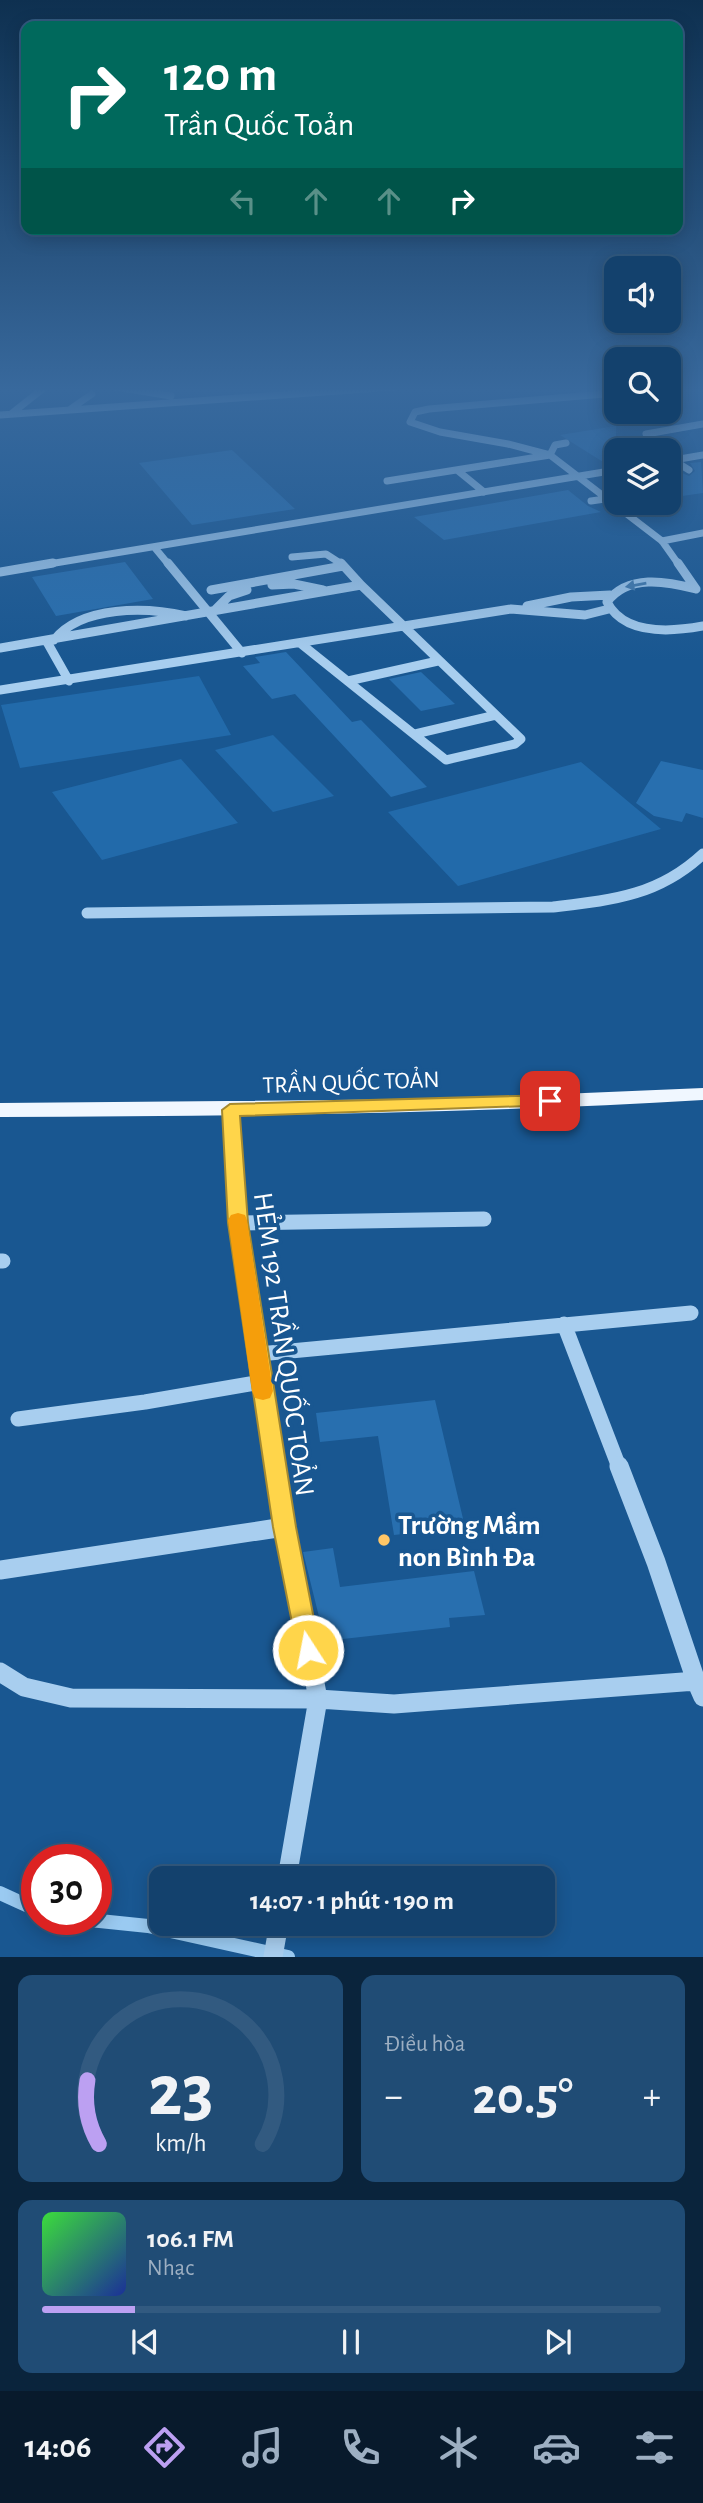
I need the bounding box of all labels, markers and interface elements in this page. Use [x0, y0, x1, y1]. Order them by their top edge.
icon: right [49, 49, 140, 140]
text: 120 m [164, 51, 277, 100]
text: Trần Quốc Toản [164, 109, 354, 141]
icon: left [224, 182, 262, 220]
icon: ahead [297, 182, 335, 220]
icon: ahead [370, 182, 408, 220]
icon: right [443, 182, 481, 220]
map controls [604, 256, 681, 515]
button: sound [604, 256, 681, 333]
button: search [604, 347, 681, 424]
button: layers [604, 438, 681, 515]
one-way arrow [625, 580, 647, 591]
street label: TRẦN QUỐC TOẢN [262, 1064, 440, 1098]
pin [520, 1071, 580, 1131]
icon: arrive [531, 1082, 569, 1120]
street label: HẺM 192 TRẦN QUỐC TOẢN [248, 1190, 323, 1498]
place label: Trường Mầm non Bình Đa [398, 1511, 541, 1572]
marker: Trường Mầm non Bình Đa [376, 1532, 392, 1548]
position arrow [271, 1613, 345, 1687]
speed limit sign: 30 [21, 1844, 112, 1935]
text: 14:07 · 1 phút · 190 m [250, 1888, 454, 1914]
text: Điều hòa [385, 2033, 465, 2056]
text: 23 [147, 2057, 213, 2130]
text: 20.5° [472, 2071, 573, 2123]
text: − [385, 2078, 403, 2116]
text: + [643, 2078, 661, 2116]
text: km/h [154, 2131, 206, 2156]
text: 106.1 FM [147, 2226, 234, 2252]
text: Nhạc [147, 2257, 194, 2280]
icon: previous [126, 2323, 164, 2361]
icon: pause [332, 2323, 370, 2361]
icon: next [539, 2323, 577, 2361]
icon: directions [140, 2423, 189, 2472]
icon: music [238, 2423, 287, 2472]
icon: phone [336, 2423, 385, 2472]
icon: climate [434, 2423, 483, 2472]
icon: car [532, 2423, 581, 2472]
icon: filters [630, 2423, 679, 2472]
text: 14:06 [24, 2431, 92, 2463]

